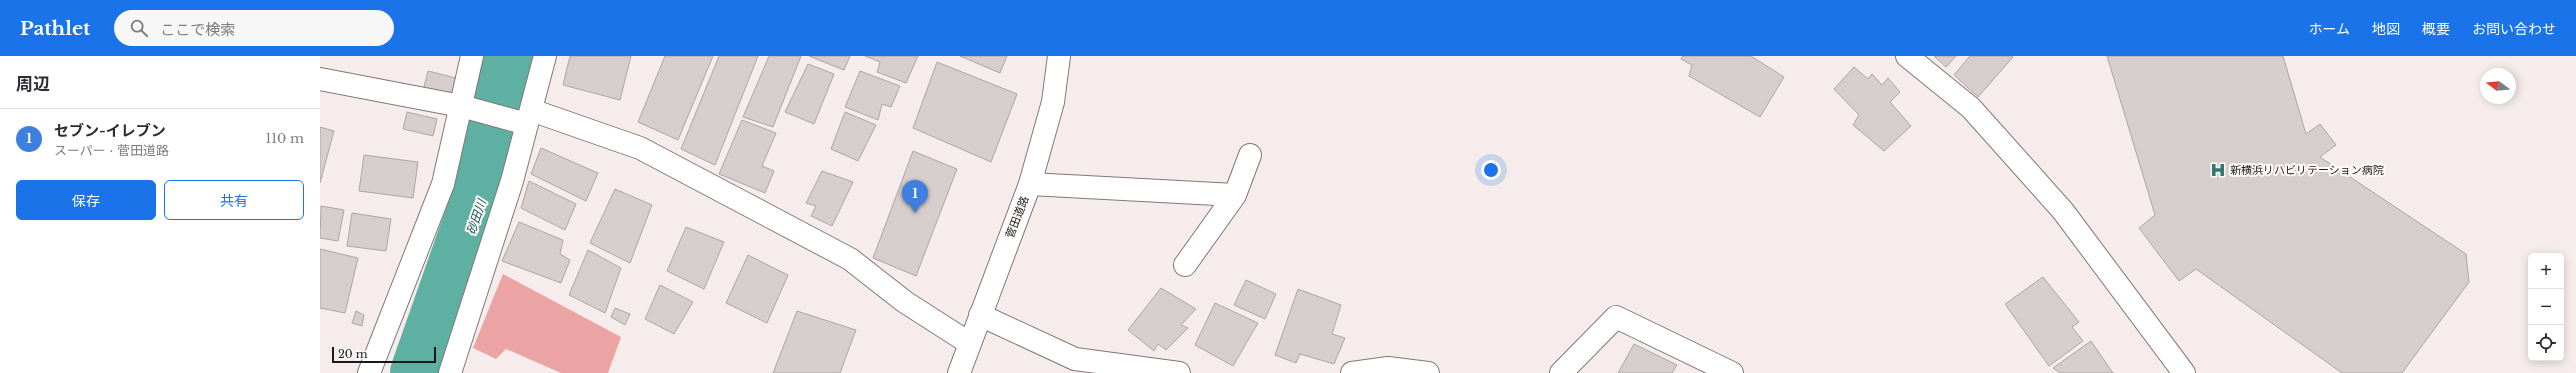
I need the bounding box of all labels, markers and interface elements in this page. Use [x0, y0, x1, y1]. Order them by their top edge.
search box [114, 10, 394, 46]
text: Pathlet [20, 17, 90, 40]
icon: search [128, 17, 150, 39]
text: ここで検索 [160, 20, 235, 39]
text: ホーム [2308, 20, 2350, 38]
text: 地図 [2372, 20, 2400, 38]
text: 概要 [2422, 20, 2450, 38]
text: お問い合わせ [2472, 20, 2556, 38]
north arrow [2480, 68, 2516, 104]
text: 周辺 [16, 74, 50, 95]
text: セブン-イレブン [54, 121, 166, 140]
text: 1 [26, 130, 32, 147]
text: 110 m [265, 130, 304, 147]
text: スーパー · 菅田道路 [54, 142, 169, 159]
your location [1481, 160, 1501, 180]
hospital icon: 新横浜リハビリテーション病院 [2209, 161, 2227, 179]
place label: 新横浜リハビリテーション病院 [2230, 163, 2384, 177]
button: 保存 [16, 180, 156, 220]
button: 共有 [164, 180, 304, 220]
pin: 1 [902, 180, 928, 213]
street label: 菅田道路 [1003, 194, 1031, 240]
water label: 砂田川 [463, 196, 490, 236]
map controls [2528, 253, 2564, 361]
button: + [2528, 253, 2564, 289]
button: − [2528, 289, 2564, 325]
button: locate [2528, 325, 2564, 361]
scale bar [332, 345, 436, 364]
text: 20 m [338, 347, 368, 361]

